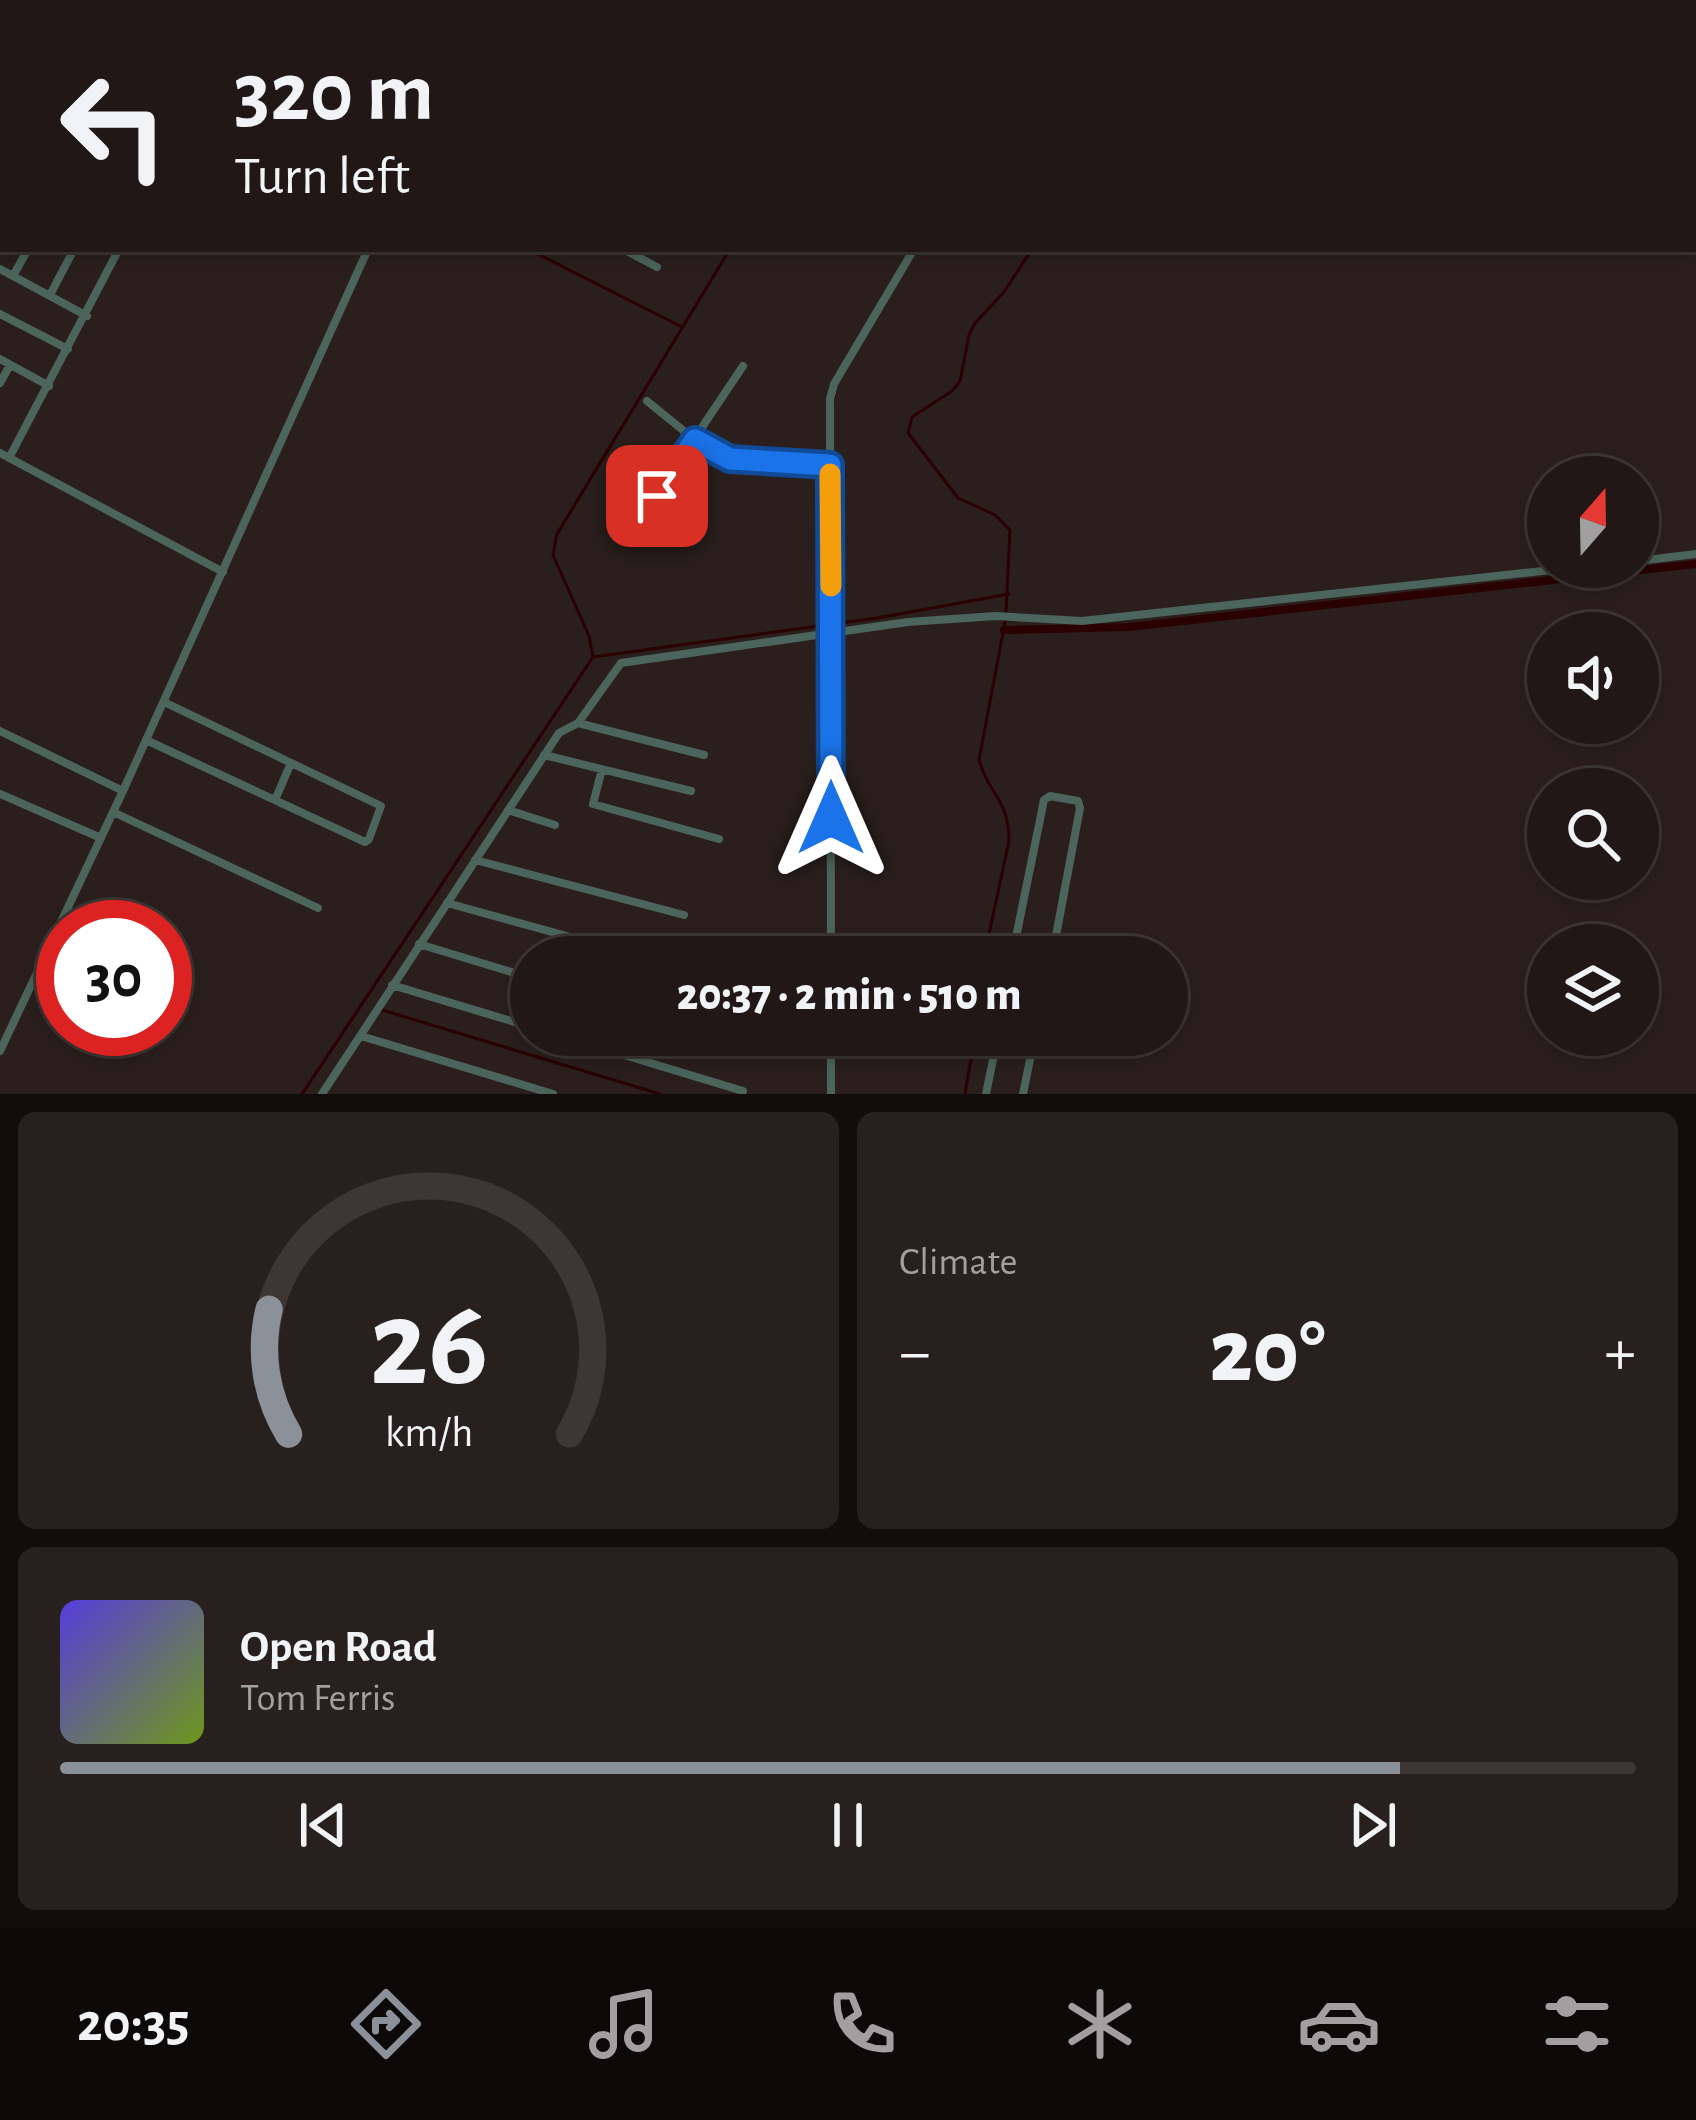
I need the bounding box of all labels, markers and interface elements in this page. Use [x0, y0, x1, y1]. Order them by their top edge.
icon: left [36, 48, 192, 204]
text: 320 m [234, 52, 434, 136]
text: Turn left [234, 150, 410, 204]
pin [606, 445, 708, 547]
north arrow [1527, 456, 1659, 588]
map controls [1527, 456, 1659, 1056]
icon: arrive [624, 463, 690, 529]
button: sound [1527, 612, 1659, 744]
position arrow [768, 755, 894, 881]
button: search [1527, 768, 1659, 900]
speed limit sign: 30 [36, 900, 192, 1056]
button: layers [1527, 924, 1659, 1056]
text: 20:37 · 2 min · 510 m [677, 973, 1021, 1018]
text: Climate [899, 1243, 1017, 1282]
text: 26 [369, 1283, 488, 1408]
text: 20° [1209, 1308, 1326, 1398]
text: − [899, 1320, 931, 1386]
text: + [1604, 1320, 1636, 1386]
text: km/h [384, 1411, 473, 1454]
text: Open Road [240, 1625, 437, 1670]
text: Tom Ferris [240, 1679, 396, 1718]
icon: previous [290, 1792, 356, 1858]
icon: pause [815, 1792, 881, 1858]
icon: next [1340, 1792, 1406, 1858]
icon: directions [344, 1982, 428, 2066]
icon: music [582, 1982, 666, 2066]
icon: phone [820, 1982, 904, 2066]
icon: climate [1058, 1982, 1142, 2066]
icon: car [1297, 1982, 1381, 2066]
icon: filters [1535, 1982, 1619, 2066]
text: 20:35 [77, 1997, 190, 2051]

